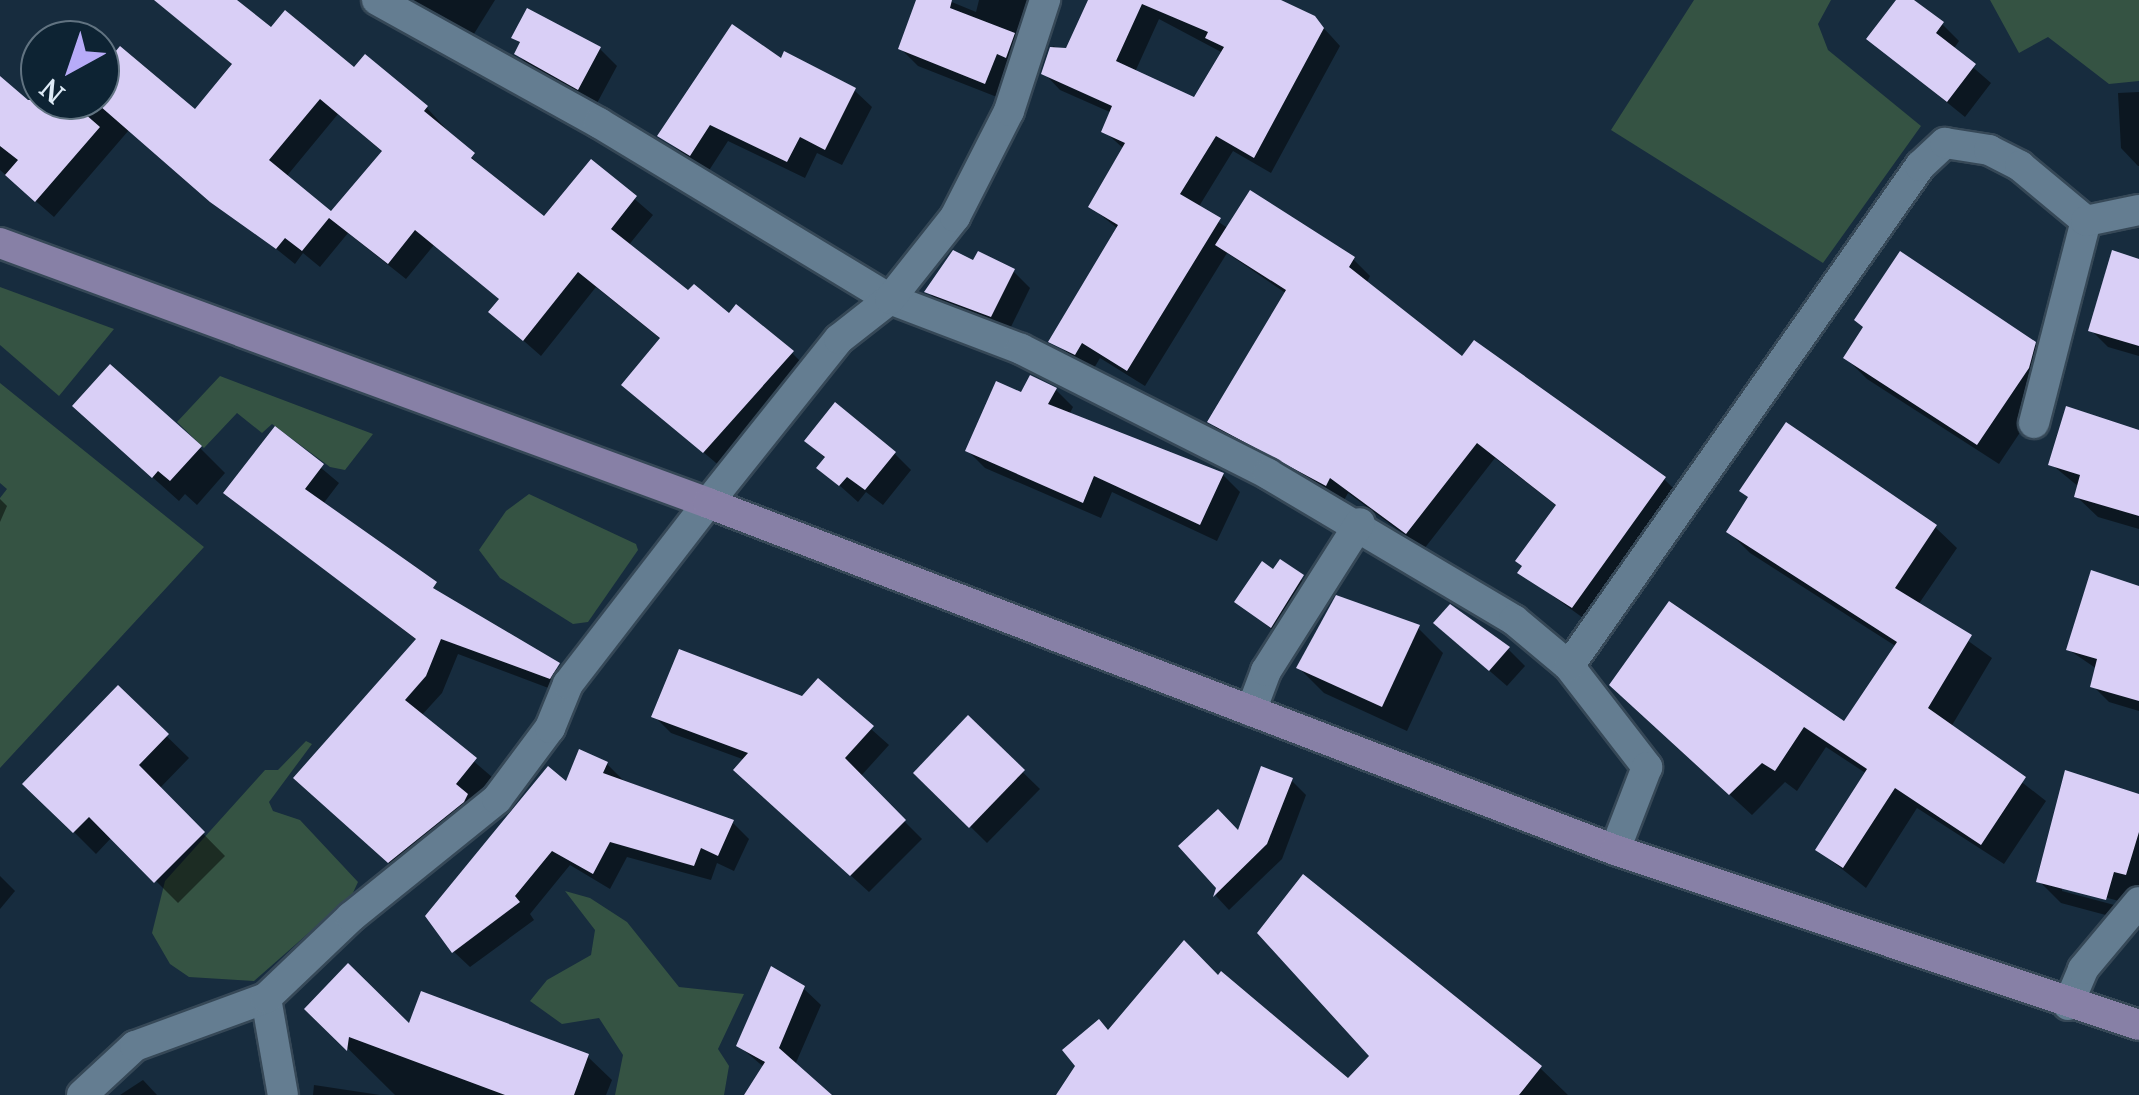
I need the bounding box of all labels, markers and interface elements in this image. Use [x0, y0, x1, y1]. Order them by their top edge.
north arrow [20, 20, 120, 120]
text: N [32, 71, 72, 113]

